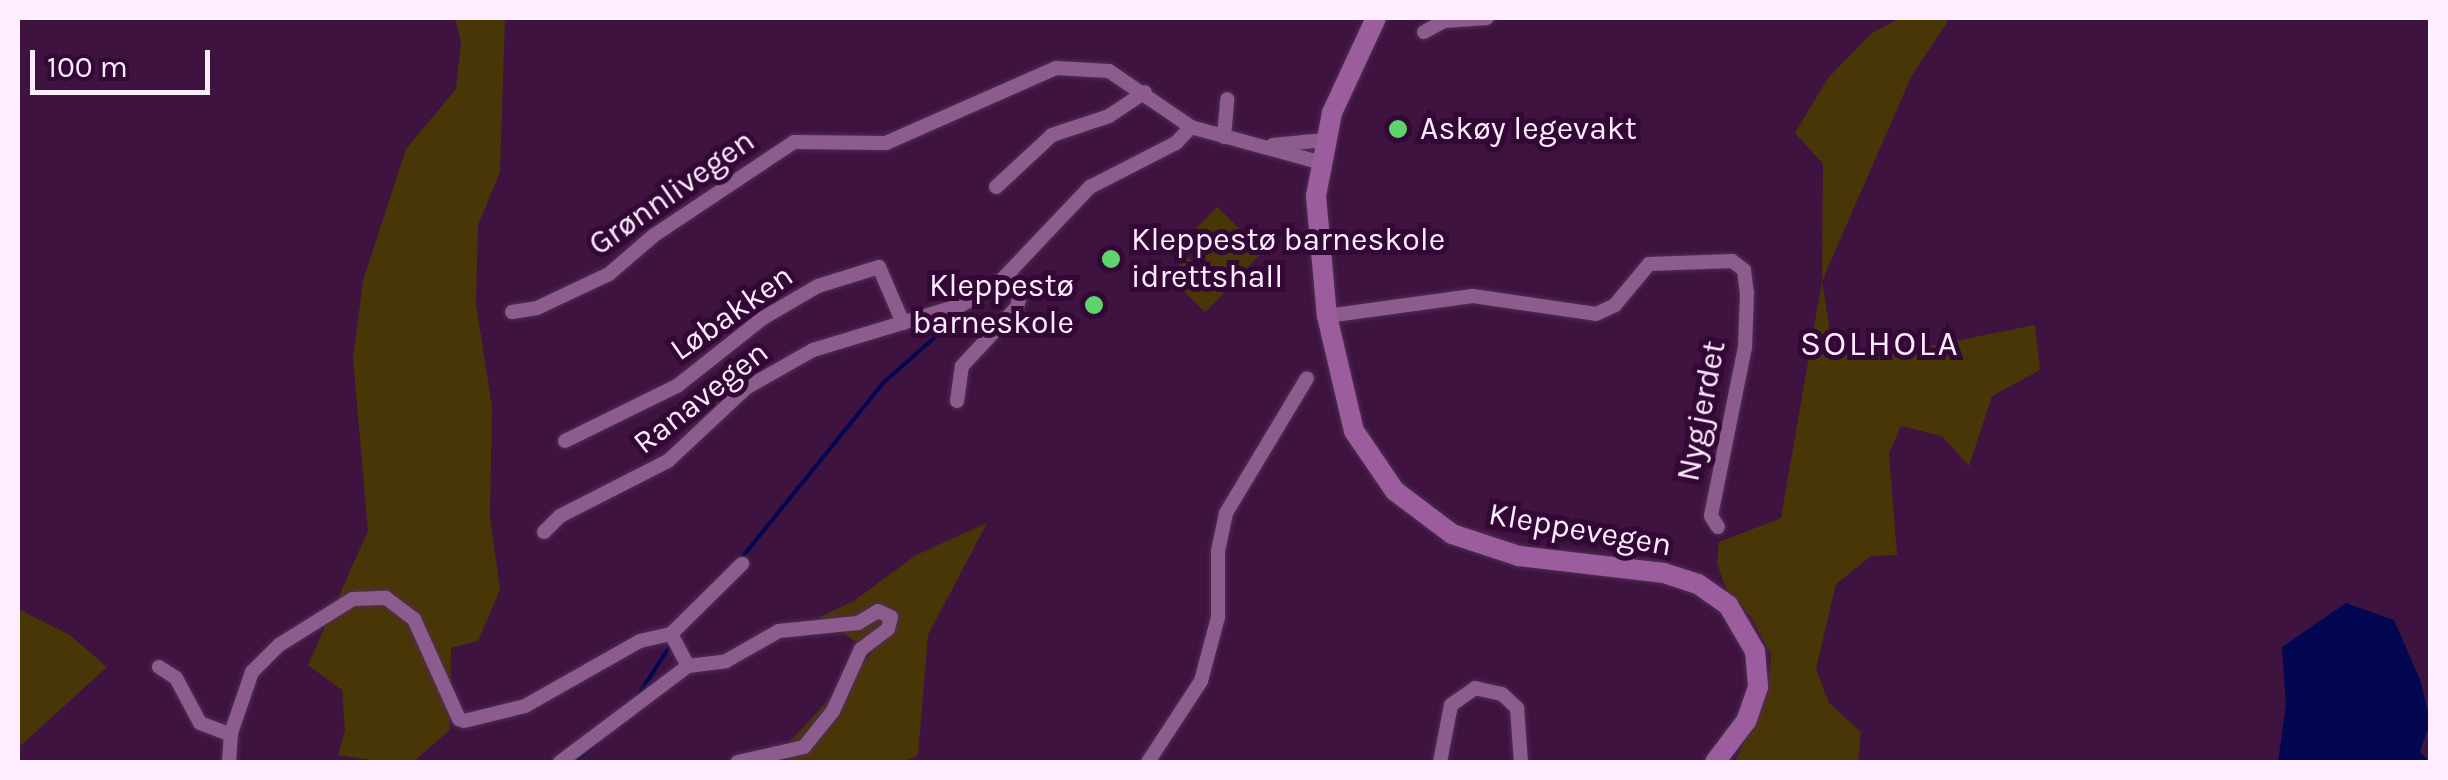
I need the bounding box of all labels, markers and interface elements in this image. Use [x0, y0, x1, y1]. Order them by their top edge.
scale bar [35, 30, 215, 92]
text: 100 m [47, 49, 128, 85]
place label: Askøy legevakt [1420, 110, 1637, 148]
marker: Askøy legevakt [1385, 116, 1411, 142]
street label: Grønnlivegen [582, 122, 762, 264]
place label: Kleppestø barneskole idrettshall [1131, 222, 1445, 297]
marker: Kleppestø barneskole idrettshall [1100, 248, 1122, 270]
street label: Løbakken [663, 257, 801, 369]
place label: Kleppestø barneskole [912, 268, 1074, 343]
marker: Kleppestø barneskole [1083, 294, 1105, 316]
district label: SOLHOLA [1800, 323, 1960, 365]
street label: Ranavegen [626, 333, 776, 463]
street label: Nygjerdet [1670, 337, 1734, 485]
street label: Kleppevegen [1486, 495, 1674, 565]

